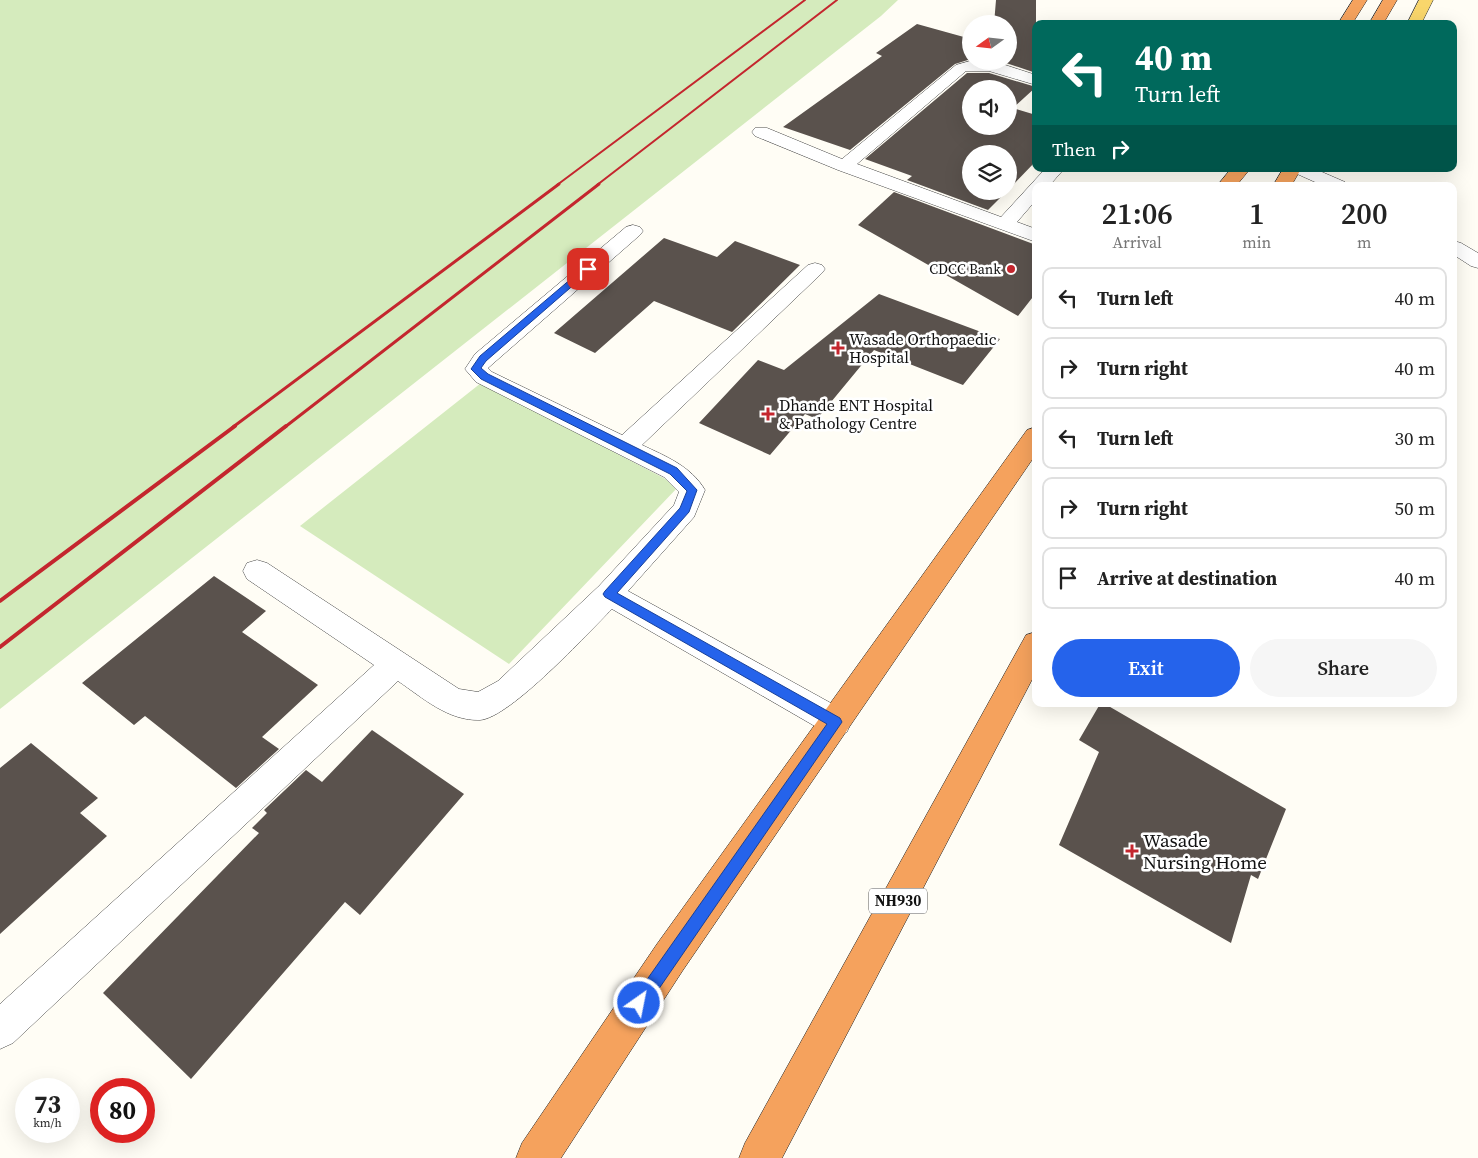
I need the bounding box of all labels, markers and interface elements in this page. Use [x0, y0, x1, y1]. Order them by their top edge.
north arrow [962, 15, 1018, 70]
map controls [962, 15, 1017, 200]
text: 40 m [1135, 34, 1212, 82]
icon: left [1052, 40, 1117, 105]
text: Turn left [1135, 79, 1220, 109]
button: sound [962, 80, 1017, 135]
icon: right [1106, 135, 1134, 163]
text: Then [1052, 136, 1096, 162]
button: layers [962, 145, 1017, 200]
text: 21:06 [1101, 193, 1173, 234]
text: 1 [1249, 193, 1265, 234]
text: 200 [1341, 193, 1388, 234]
text: Arrival [1112, 231, 1162, 253]
text: min [1242, 231, 1271, 253]
text: m [1357, 231, 1371, 253]
pin [567, 248, 609, 290]
icon: arrive [574, 255, 602, 283]
place label: CDCC Bank [929, 259, 1001, 279]
marker: CDCC Bank [1005, 263, 1017, 275]
icon: left [1054, 284, 1082, 312]
text: Turn left [1097, 285, 1173, 311]
text: 40 m [1394, 285, 1435, 311]
place label: Wasade Orthopaedic Hospital [849, 328, 997, 368]
marker: Wasade Orthopaedic Hospital [831, 341, 845, 355]
icon: right [1054, 354, 1082, 382]
text: Turn right [1097, 355, 1188, 381]
text: 40 m [1394, 355, 1435, 381]
place label: Dhande ENT Hospital & Pathology Centre [779, 394, 933, 434]
marker: Dhande ENT Hospital & Pathology Centre [761, 407, 775, 421]
icon: left [1054, 424, 1082, 452]
text: Turn left [1097, 425, 1173, 451]
text: 30 m [1394, 425, 1435, 451]
icon: right [1054, 494, 1082, 522]
text: Turn right [1097, 495, 1188, 521]
text: 50 m [1394, 495, 1435, 521]
icon: arrive [1054, 564, 1082, 592]
text: Arrive at destination [1097, 565, 1277, 591]
text: 40 m [1394, 565, 1435, 591]
button: Exit [1052, 639, 1240, 697]
button: Share [1250, 639, 1437, 697]
place label: Wasade Nursing Home [1143, 827, 1267, 875]
marker: Wasade Nursing Home [1125, 844, 1139, 858]
road number: NH930 [869, 888, 927, 914]
position arrow [612, 976, 664, 1028]
speed limit sign: 80 [90, 1078, 155, 1143]
text: 73 [34, 1087, 61, 1121]
text: km/h [33, 1115, 62, 1131]

